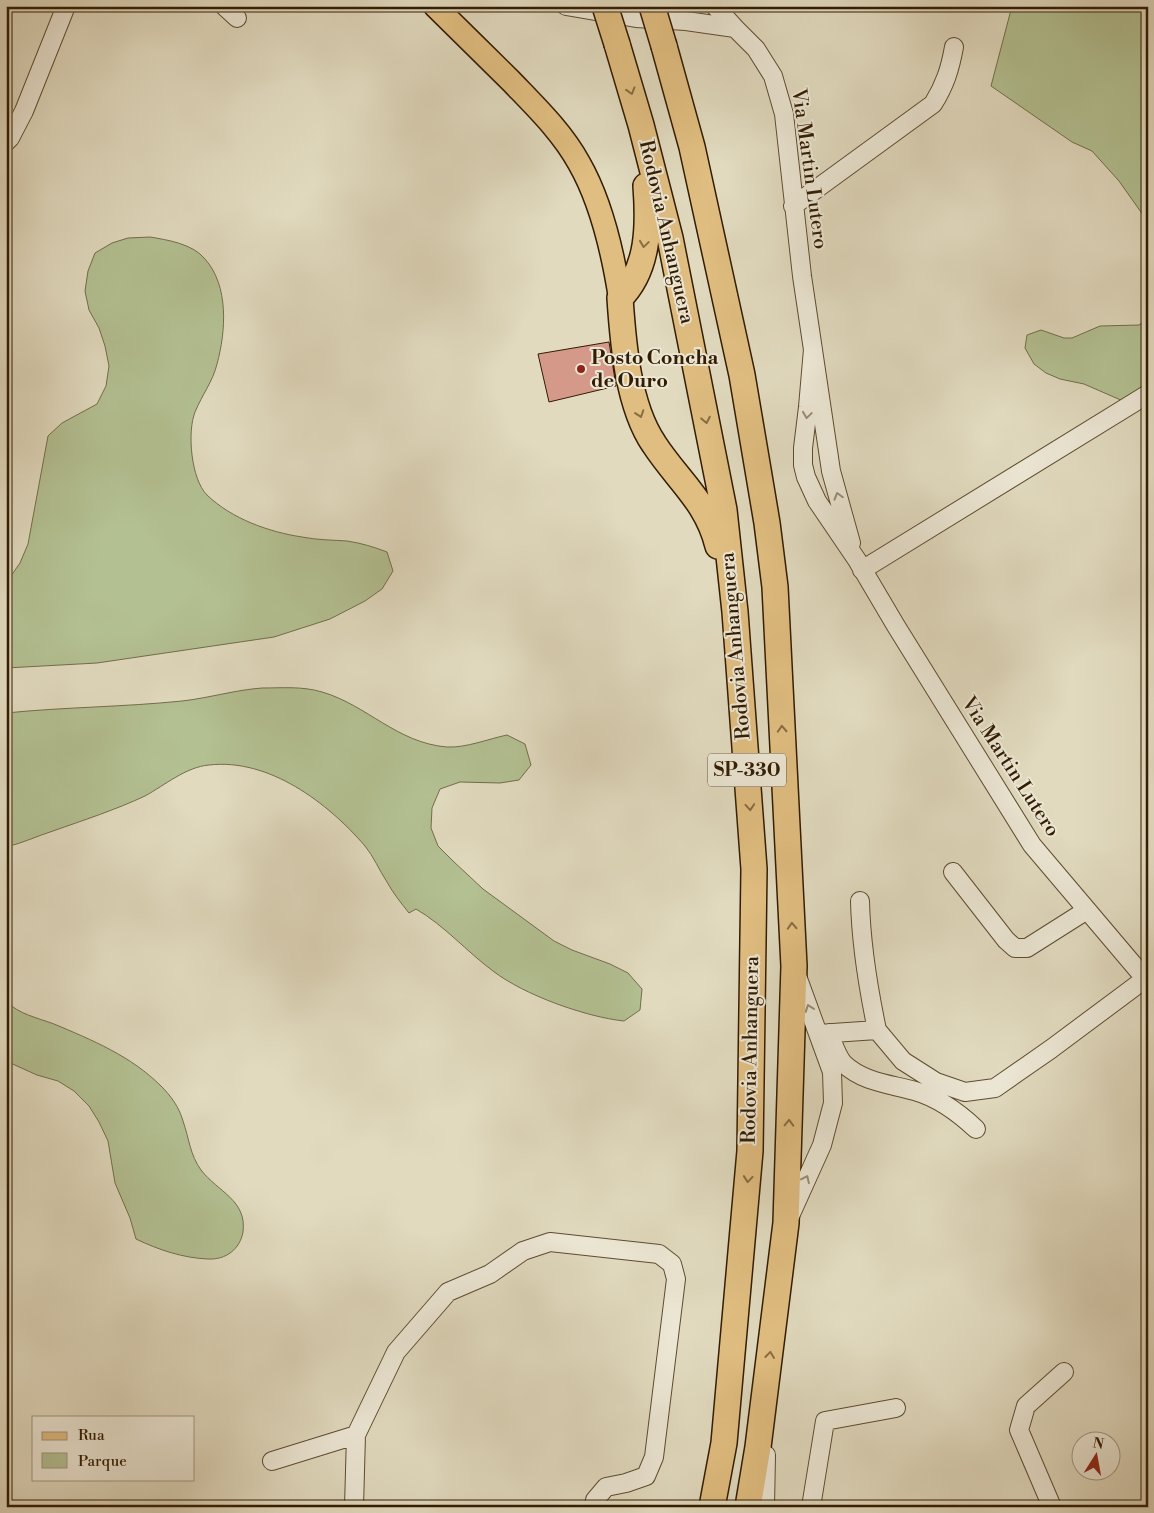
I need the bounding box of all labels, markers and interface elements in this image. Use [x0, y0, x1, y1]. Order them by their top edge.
one-way arrow [625, 86, 635, 95]
street label: Via Martin Lutero [785, 86, 833, 251]
street label: Rodovia Anhanguera [633, 138, 700, 327]
one-way arrow [639, 240, 650, 248]
place label: Posto Concha de Ouro [591, 346, 719, 394]
marker: Posto Concha de Ouro [575, 363, 587, 375]
one-way arrow [634, 409, 644, 418]
one-way arrow [802, 411, 813, 419]
one-way arrow [700, 415, 711, 424]
one-way arrow [833, 493, 843, 501]
street label: Rodovia Anhanguera [715, 550, 757, 741]
street label: Via Martin Lutero [955, 691, 1065, 842]
one-way arrow [777, 724, 788, 732]
road number: SP-330 [708, 754, 786, 786]
one-way arrow [744, 803, 755, 811]
one-way arrow [786, 922, 797, 930]
street label: Rodovia Anhanguera [737, 955, 765, 1144]
one-way arrow [804, 1004, 814, 1012]
one-way arrow [784, 1119, 794, 1126]
one-way arrow [742, 1175, 753, 1183]
one-way arrow [800, 1175, 811, 1184]
one-way arrow [764, 1350, 775, 1358]
legend [32, 1416, 195, 1480]
text: Rua [78, 1426, 105, 1445]
north arrow [1072, 1430, 1122, 1480]
text: N [1091, 1434, 1105, 1454]
text: Parque [78, 1452, 127, 1471]

